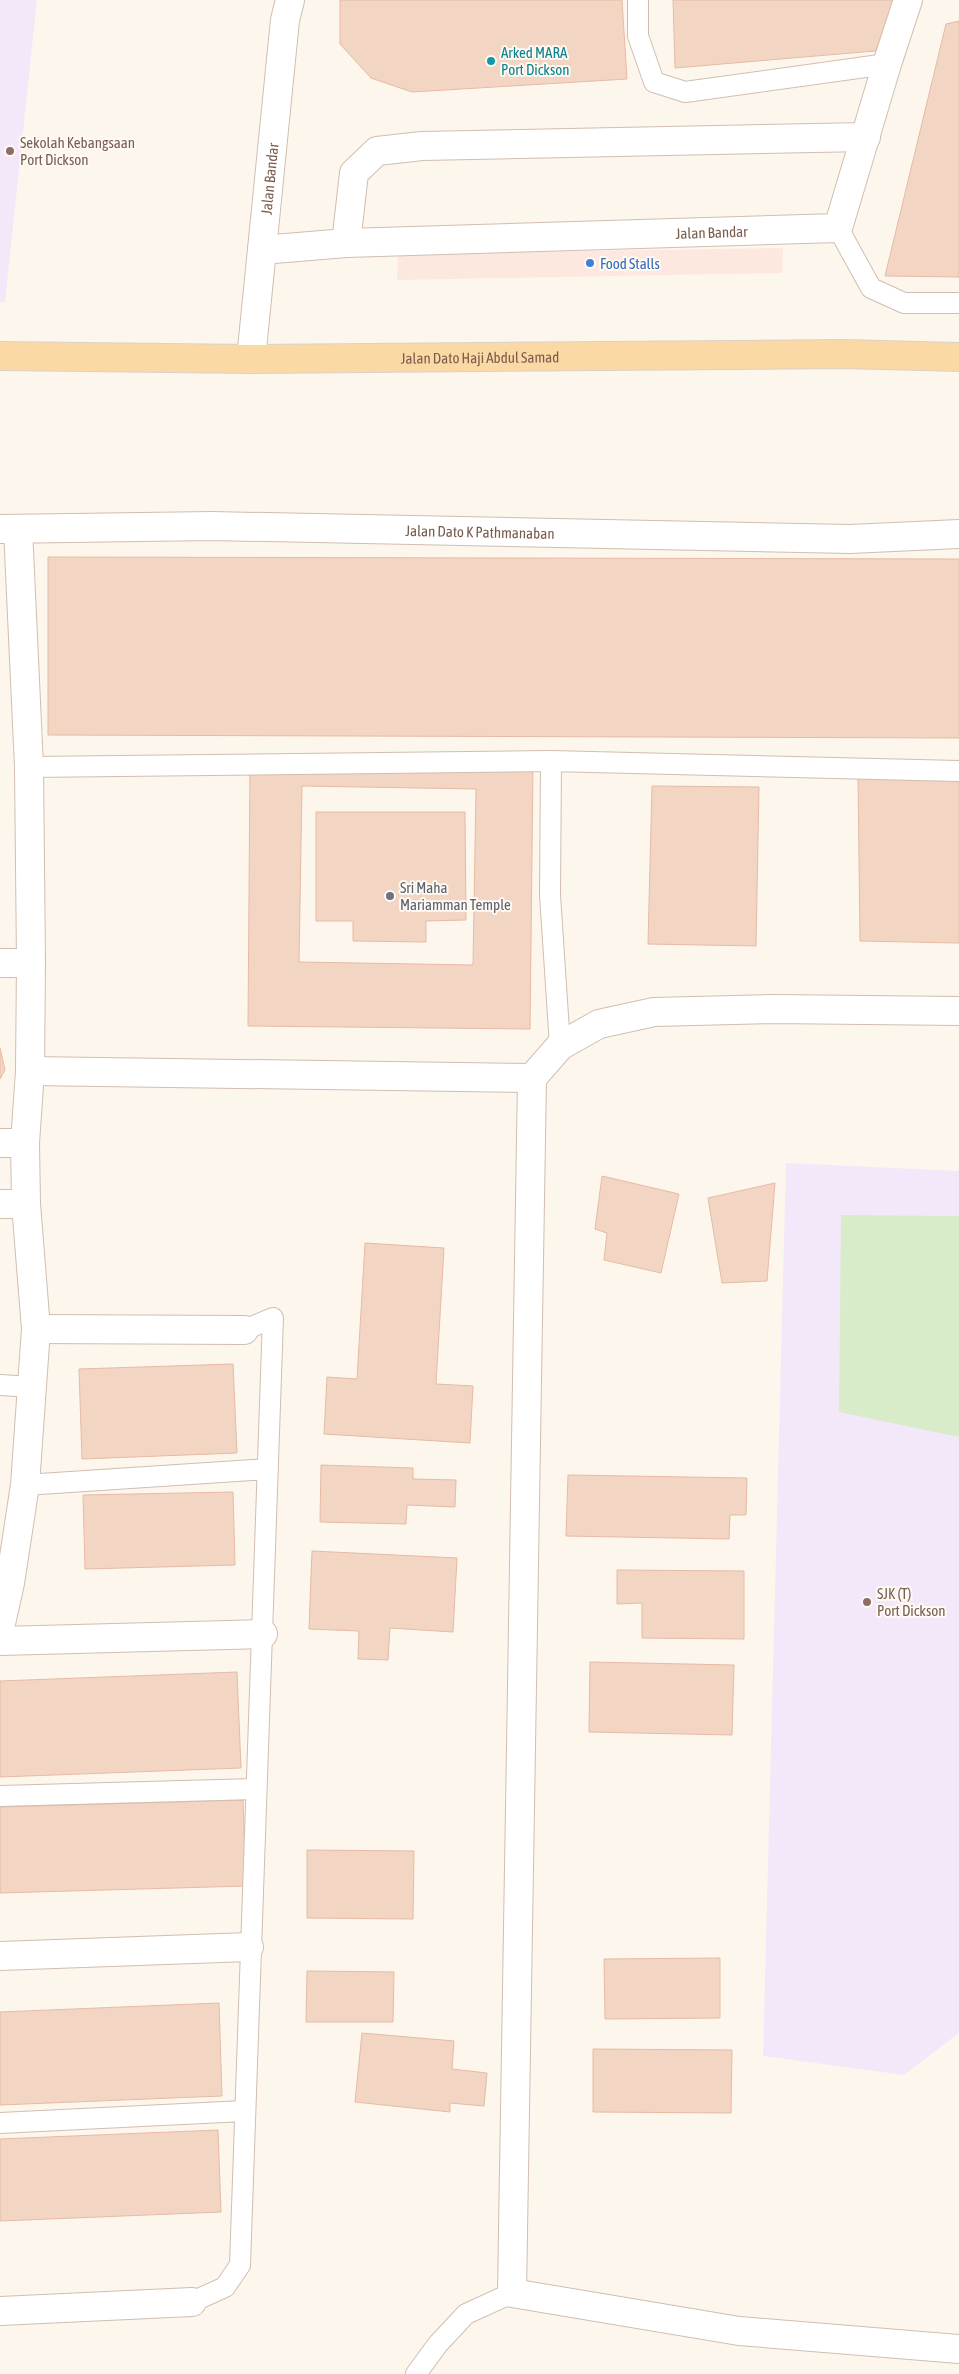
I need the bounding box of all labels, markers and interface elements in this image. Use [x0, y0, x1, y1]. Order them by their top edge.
place label: Arked MARA Port Dickson [501, 44, 570, 78]
marker: Arked MARA Port Dickson [485, 55, 497, 67]
place label: Sekolah Kebangsaan Port Dickson [20, 134, 135, 168]
street label: Jalan Bandar [257, 142, 281, 216]
marker: Sekolah Kebangsaan Port Dickson [4, 145, 16, 157]
street label: Jalan Bandar [675, 222, 748, 241]
place label: Food Stalls [600, 255, 660, 272]
marker: Food Stalls [584, 257, 596, 269]
street label: Jalan Dato Haji Abdul Samad [401, 348, 559, 366]
street label: Jalan Dato K Pathmanaban [405, 521, 555, 541]
place label: Sri Maha Mariamman Temple [400, 879, 511, 913]
marker: Sri Maha Mariamman Temple [384, 890, 396, 902]
place label: SJK (T) Port Dickson [877, 1585, 946, 1619]
marker: SJK (T) Port Dickson [861, 1596, 873, 1608]

